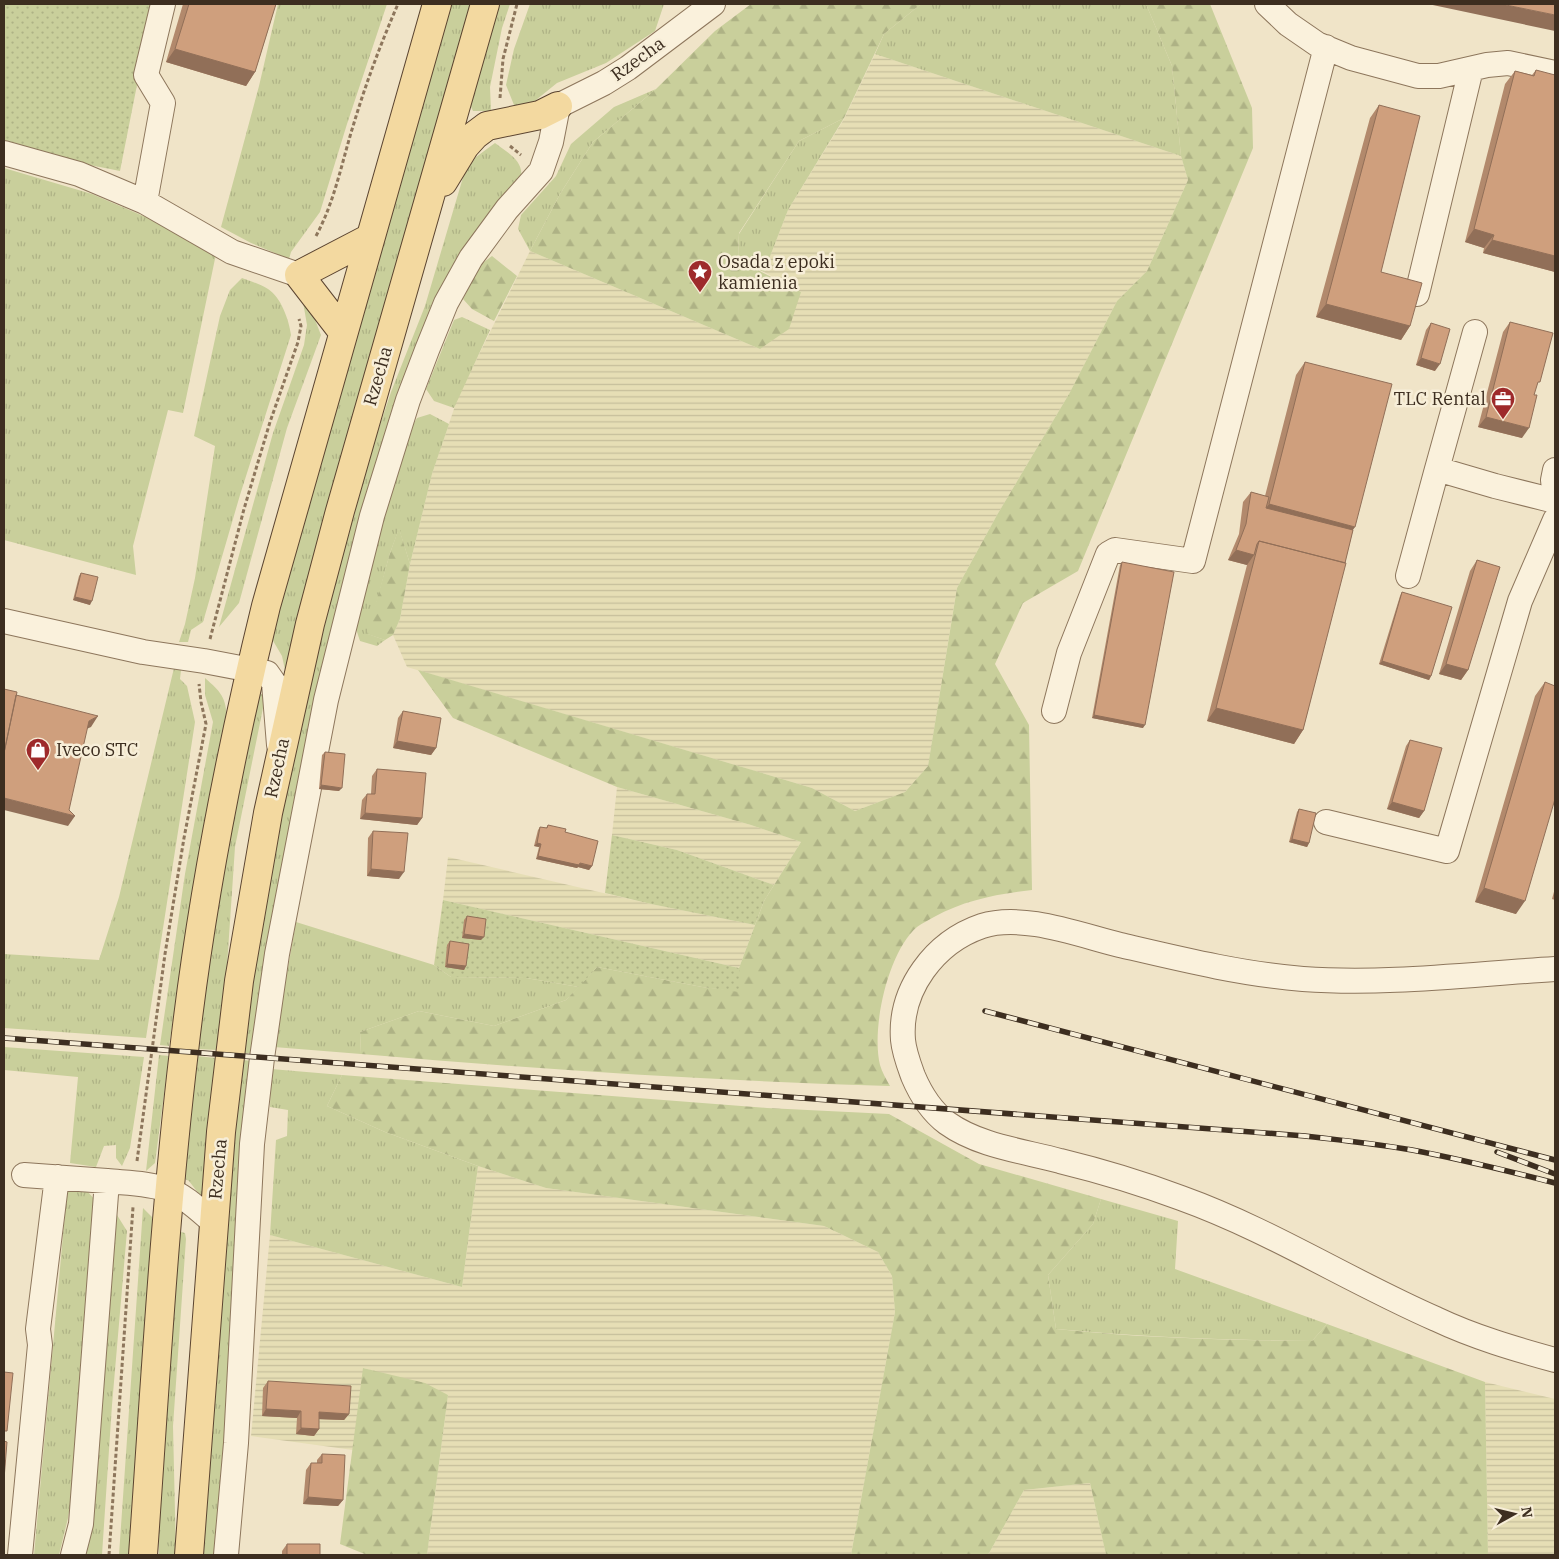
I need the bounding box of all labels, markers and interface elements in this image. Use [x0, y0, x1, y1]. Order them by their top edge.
street label: Rzecha [606, 31, 669, 86]
place label: Osada z epoki kamienia [718, 250, 835, 294]
place icon: Osada z epoki kamienia [687, 259, 713, 293]
street label: Rzecha [358, 343, 397, 408]
office icon: TLC Rental [1490, 386, 1516, 420]
place label: TLC Rental [1393, 387, 1486, 410]
street label: Rzecha [259, 735, 294, 800]
shop icon: Iveco STC [25, 737, 51, 771]
place label: Iveco STC [56, 738, 138, 761]
street label: Rzecha [203, 1137, 232, 1200]
north arrow [1489, 1489, 1539, 1539]
text: N [1517, 1505, 1537, 1519]

